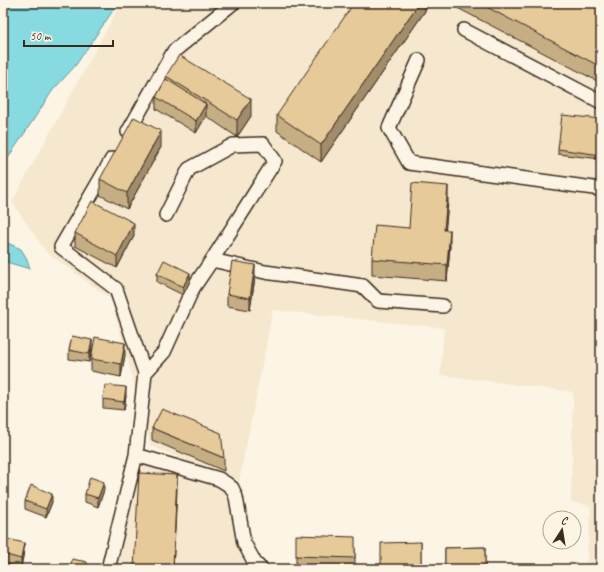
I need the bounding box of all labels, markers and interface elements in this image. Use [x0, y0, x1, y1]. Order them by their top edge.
scale bar [24, 22, 113, 48]
text: 50 m [30, 28, 52, 44]
north arrow [542, 510, 582, 550]
text: С [560, 513, 570, 528]

